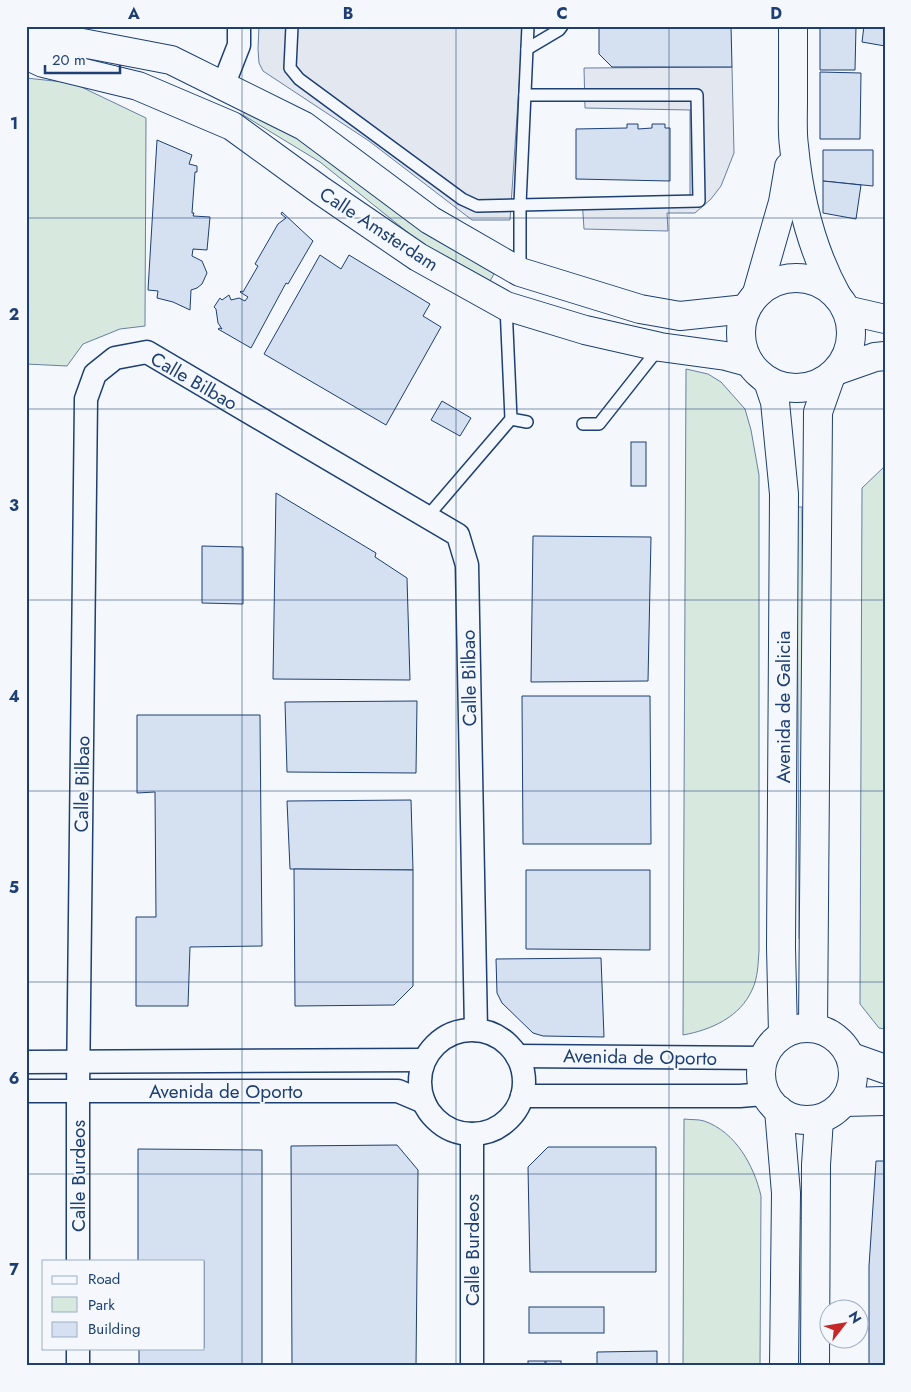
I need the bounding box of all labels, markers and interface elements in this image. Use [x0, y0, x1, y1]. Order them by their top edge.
text: A [127, 2, 140, 25]
text: B [343, 2, 353, 25]
text: C [556, 2, 568, 25]
text: D [770, 2, 782, 25]
scale bar [45, 42, 120, 74]
text: 20 m [52, 49, 86, 71]
text: 1 [10, 112, 18, 135]
street label: Calle Amsterdam [314, 180, 444, 278]
text: 2 [9, 303, 19, 326]
street label: Calle Bilbao [145, 345, 243, 417]
text: 3 [9, 494, 19, 517]
street label: Calle Bilbao [455, 629, 483, 727]
street label: Avenida de Galicia [770, 631, 797, 783]
text: 4 [8, 685, 20, 708]
street label: Calle Bilbao [68, 735, 96, 833]
text: 5 [9, 876, 19, 899]
street label: Avenida de Oporto [563, 1042, 717, 1072]
text: 6 [9, 1067, 19, 1090]
street label: Avenida de Oporto [149, 1078, 303, 1105]
street label: Calle Burdeos [65, 1120, 92, 1232]
street label: Calle Burdeos [459, 1194, 486, 1306]
text: 7 [9, 1258, 19, 1281]
legend [42, 1260, 205, 1350]
text: Road [88, 1268, 120, 1290]
text: Park [88, 1294, 115, 1316]
north arrow [818, 1300, 868, 1350]
text: N [844, 1307, 867, 1327]
text: Building [88, 1318, 140, 1340]

